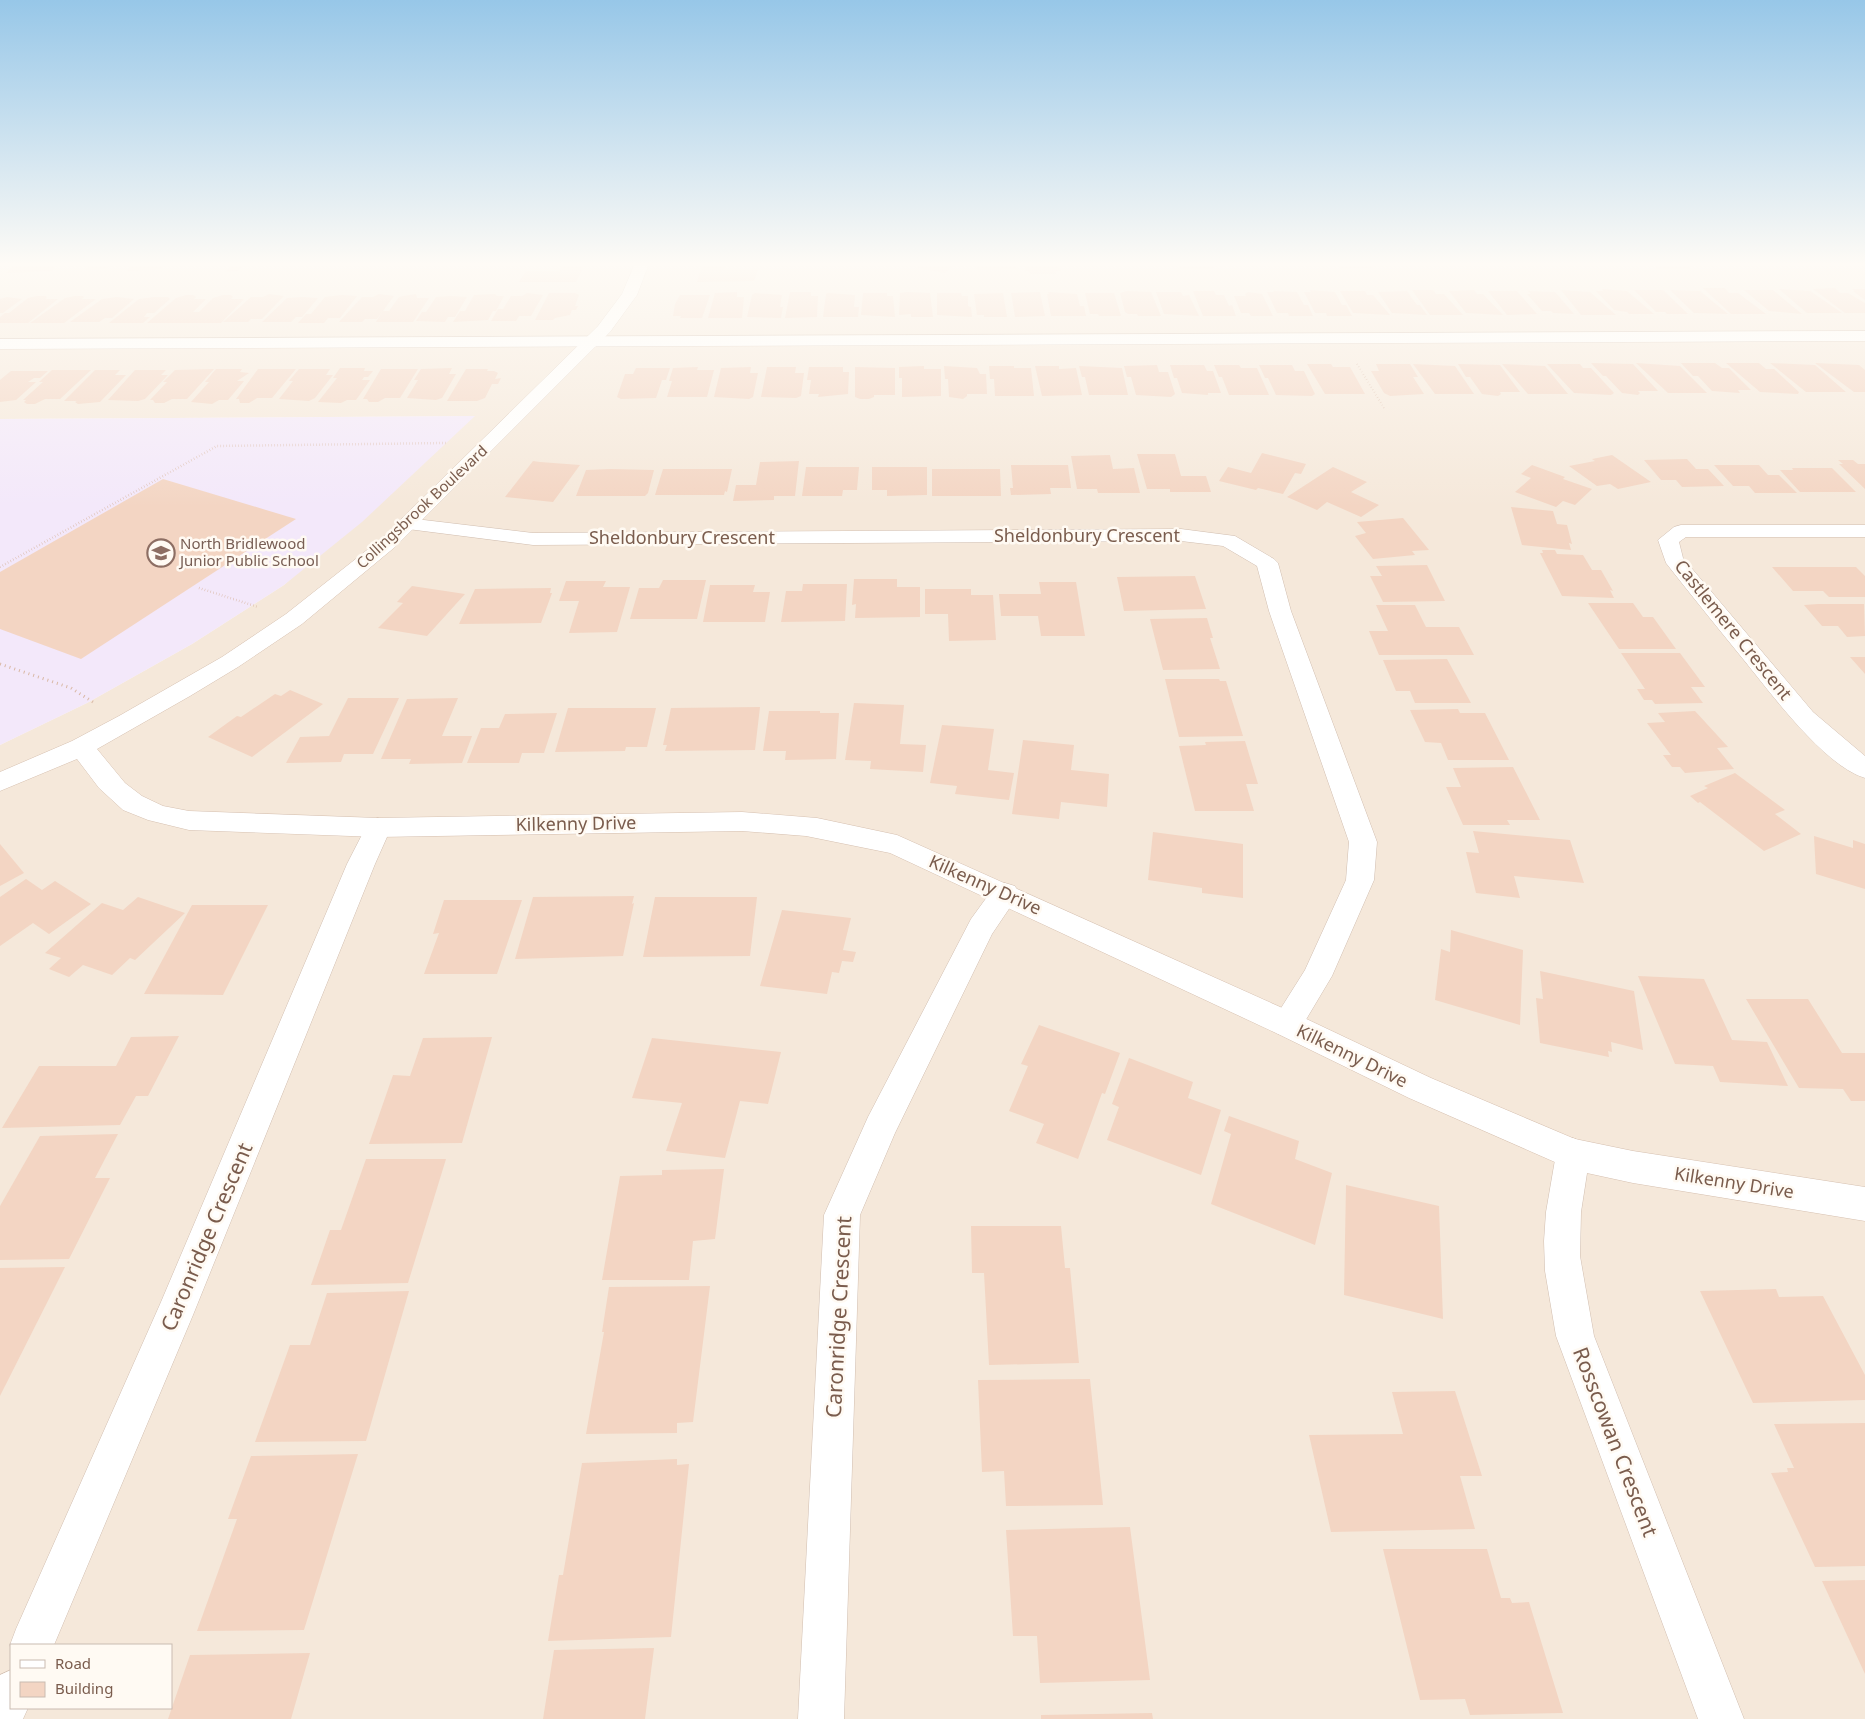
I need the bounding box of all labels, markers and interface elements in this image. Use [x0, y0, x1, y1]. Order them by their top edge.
street label: Collingsbrook Boulevard [351, 440, 491, 572]
street label: Sheldonbury Crescent [994, 523, 1181, 547]
street label: Sheldonbury Crescent [589, 525, 776, 549]
place label: North Bridlewood Junior Public School [178, 533, 319, 570]
school or university icon: North Bridlewood Junior Public School [146, 538, 176, 568]
street label: Castlemere Crescent [1670, 554, 1798, 705]
street label: Kilkenny Drive [515, 810, 637, 836]
street label: Kilkenny Drive [925, 849, 1045, 920]
street label: Kilkenny Drive [1293, 1018, 1412, 1092]
street label: Caronridge Crescent [154, 1138, 259, 1335]
street label: Kilkenny Drive [1673, 1161, 1796, 1203]
street label: Caronridge Crescent [819, 1215, 857, 1419]
street label: Rosscowan Crescent [1567, 1343, 1665, 1541]
legend [10, 1644, 172, 1709]
text: Road [55, 1653, 91, 1673]
text: Building [55, 1678, 113, 1698]

